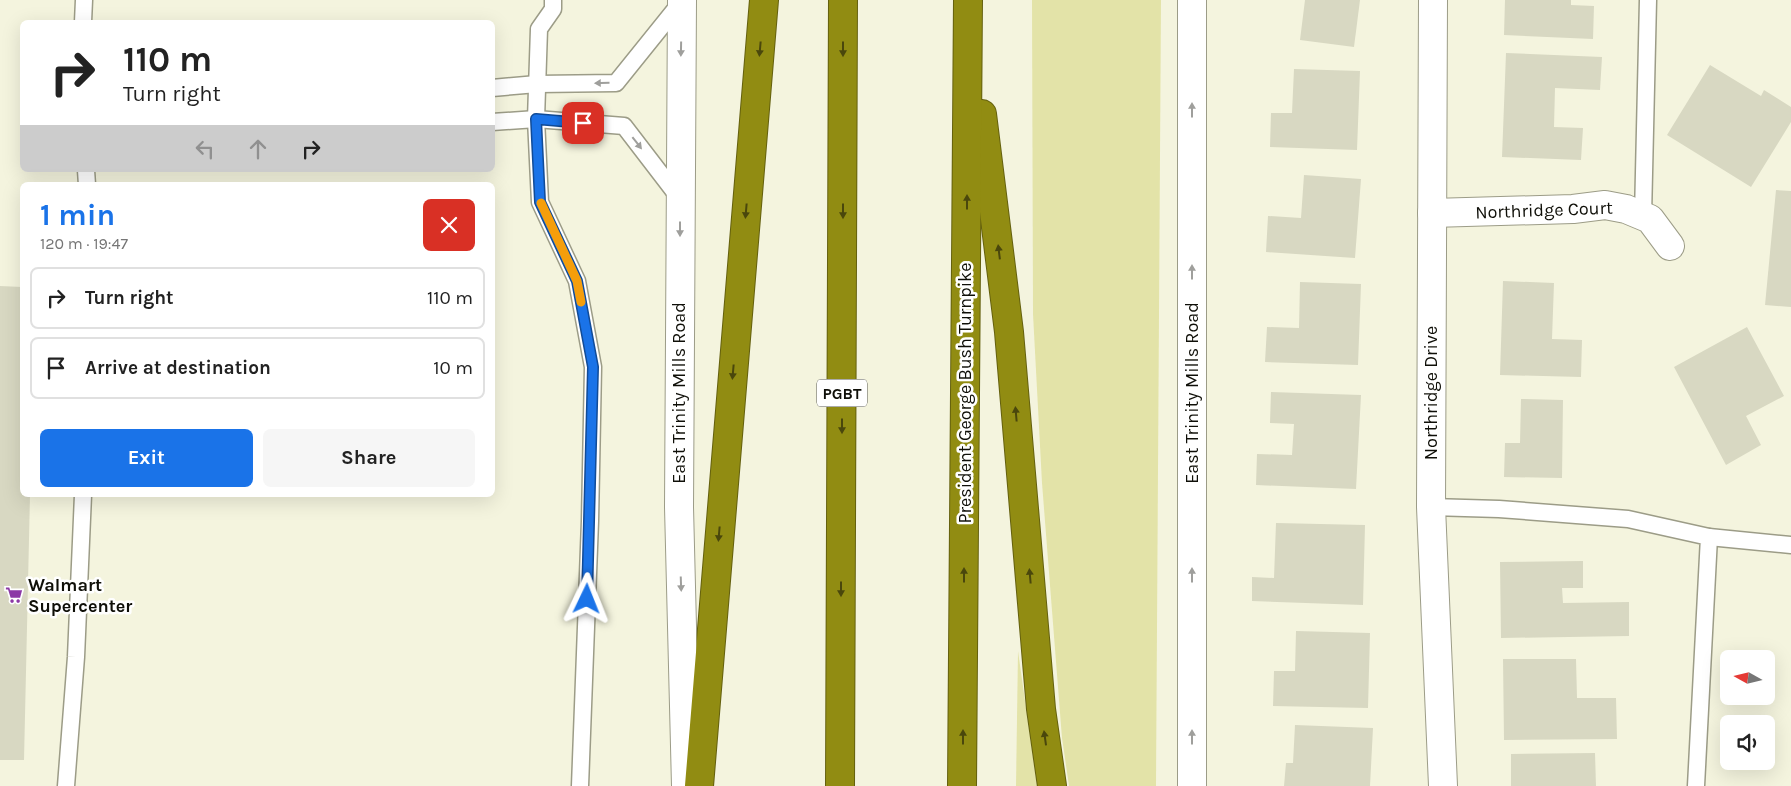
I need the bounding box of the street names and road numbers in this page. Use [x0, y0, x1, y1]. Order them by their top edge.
street label: Northridge Court [1475, 197, 1613, 223]
street label: President George Bush Turnpike [954, 263, 976, 523]
street label: East Trinity Mills Road [668, 302, 690, 484]
street label: East Trinity Mills Road [1181, 302, 1203, 484]
street label: Northridge Drive [1420, 326, 1442, 460]
road number: PGBT [817, 379, 867, 406]

